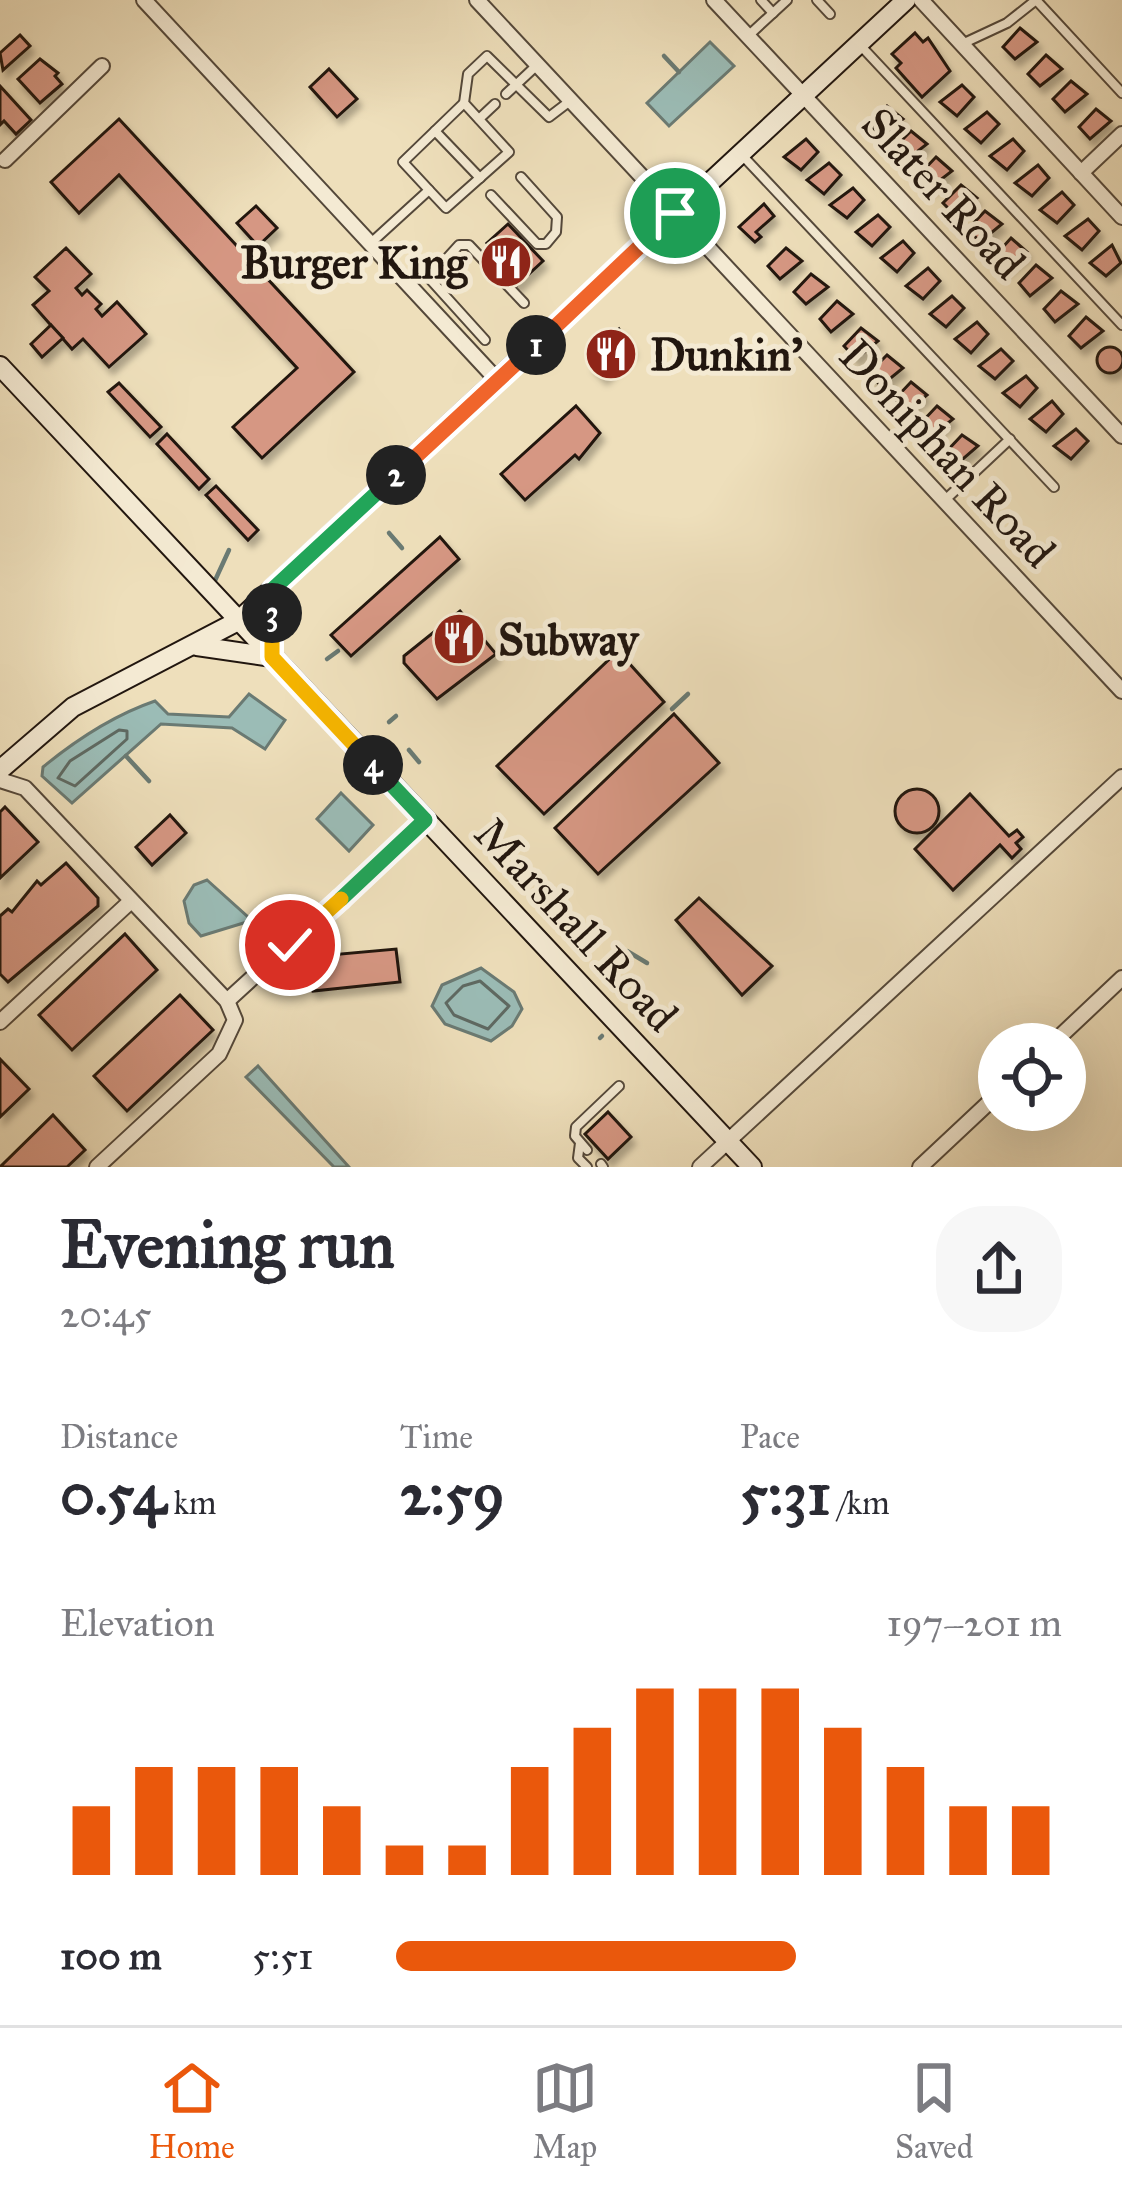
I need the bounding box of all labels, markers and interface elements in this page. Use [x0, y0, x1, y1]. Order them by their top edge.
street label: Slater Road [850, 96, 1037, 291]
pin [624, 162, 726, 264]
icon: arrive [642, 180, 708, 246]
restaurant icon: Burger King [478, 234, 534, 290]
place label: Burger King [240, 235, 468, 290]
pin: 1 [506, 315, 566, 375]
text: 1 [529, 325, 543, 365]
restaurant icon: Dunkin' [583, 326, 639, 382]
place label: Dunkin' [650, 327, 803, 382]
street label: Doniphan Road [828, 328, 1067, 579]
pin: 2 [366, 445, 426, 505]
text: 2 [388, 455, 404, 495]
pin: 3 [242, 583, 302, 643]
text: 3 [265, 593, 279, 633]
restaurant icon: Subway [431, 611, 487, 667]
place label: Subway [498, 612, 640, 667]
pin: 4 [343, 735, 403, 795]
text: 4 [364, 745, 382, 785]
street label: Marshall Road [464, 806, 690, 1043]
pin [239, 894, 341, 996]
icon: check [257, 912, 323, 978]
map controls [978, 1023, 1086, 1131]
button: locate [978, 1023, 1086, 1131]
text: Evening run [60, 1204, 395, 1285]
button: share [936, 1206, 1062, 1332]
text: 20:45 [60, 1290, 152, 1338]
text: Distance [60, 1417, 178, 1457]
text: Time [400, 1417, 473, 1457]
text: Pace [740, 1417, 800, 1457]
text: 0.54 [60, 1457, 166, 1530]
text: 2:59 [400, 1457, 505, 1530]
text: 5:31 [740, 1457, 831, 1530]
text: km [166, 1483, 216, 1523]
text: /km [831, 1483, 890, 1523]
text: Elevation [60, 1599, 215, 1647]
text: 197–201 m [887, 1599, 1062, 1647]
text: 100 m [60, 1932, 162, 1980]
text: 5:51 [252, 1932, 314, 1980]
tab: Home [149, 2055, 235, 2167]
tab: Map [532, 2055, 598, 2167]
tab: Saved [895, 2055, 973, 2167]

